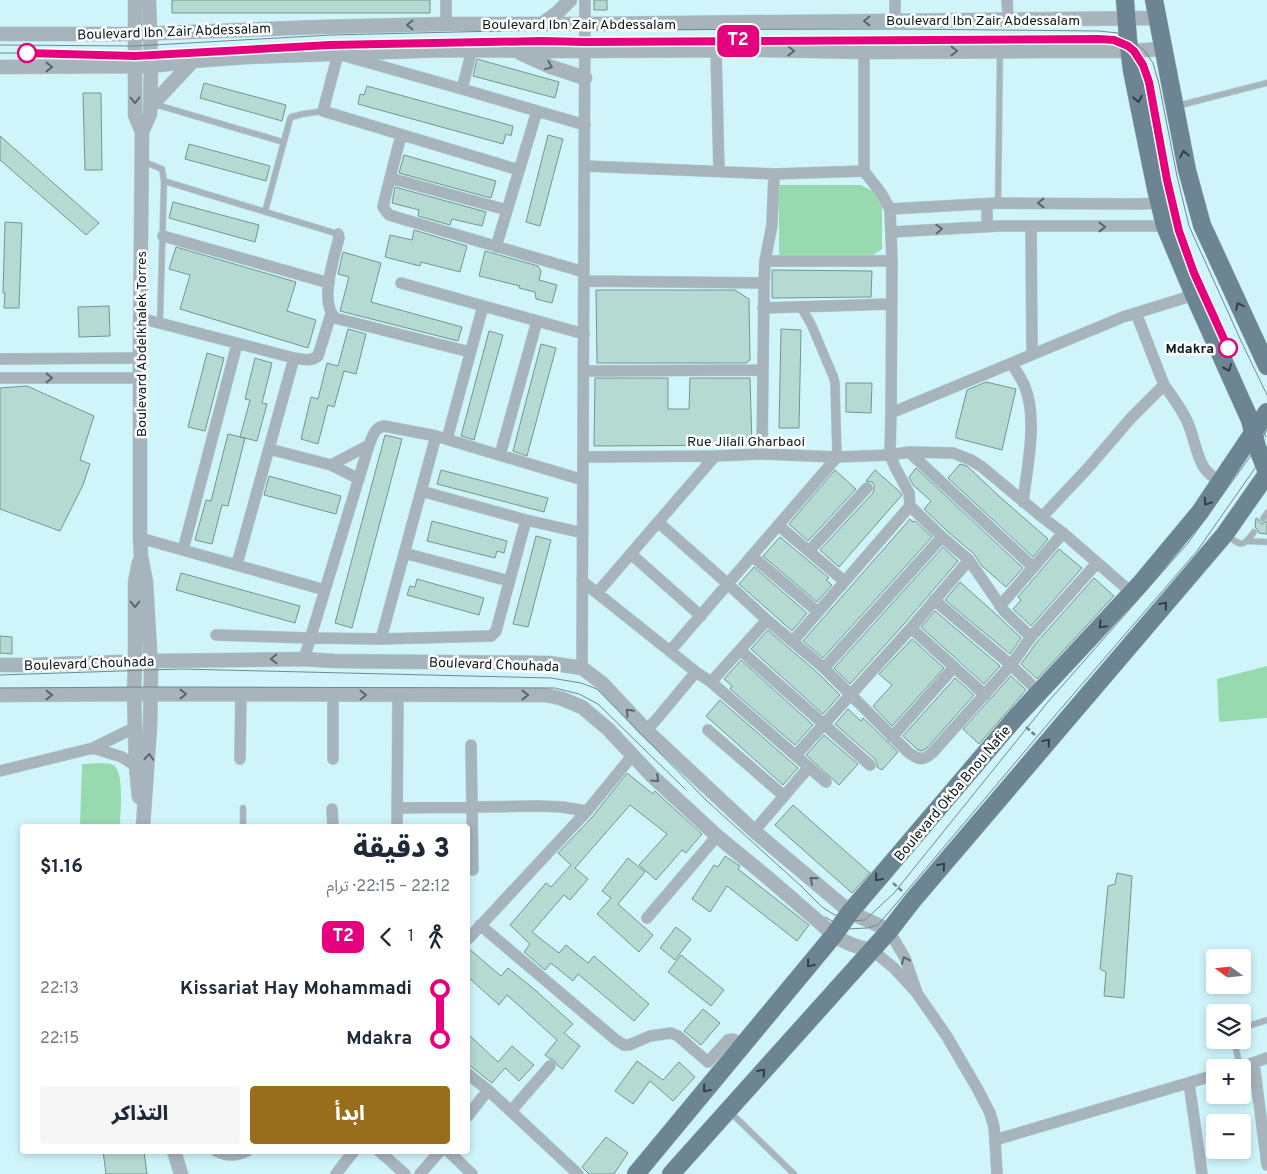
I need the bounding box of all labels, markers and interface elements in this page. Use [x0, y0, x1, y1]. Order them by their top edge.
street label: Boulevard Ibn Zair Abdessalam [886, 13, 1080, 30]
one-way arrow [863, 16, 870, 26]
street label: Boulevard Ibn Zair Abdessalam [482, 17, 676, 34]
one-way arrow [406, 19, 414, 30]
street label: Boulevard Ibn Zair Abdessalam [77, 21, 271, 44]
line badge: T2 [716, 25, 760, 57]
text: T2 [727, 29, 749, 52]
unlabelled marker [17, 43, 37, 63]
one-way arrow [788, 46, 796, 56]
one-way arrow [950, 46, 958, 56]
one-way arrow [544, 60, 553, 70]
one-way arrow [45, 61, 53, 72]
one-way arrow [1133, 95, 1143, 104]
one-way arrow [130, 96, 140, 104]
one-way arrow [1180, 149, 1190, 158]
one-way arrow [1036, 198, 1044, 208]
one-way arrow [1098, 222, 1106, 232]
one-way arrow [936, 224, 944, 235]
street label: Boulevard Abdelkhalek Torres [134, 251, 151, 437]
one-way arrow [1235, 302, 1246, 311]
marker: Mdakra [1218, 338, 1238, 358]
place label: Mdakra [1165, 341, 1214, 358]
one-way arrow [1221, 363, 1232, 372]
one-way arrow [45, 373, 53, 383]
street label: Rue Jilali Gharbaoi [687, 434, 805, 451]
one-way arrow [1204, 496, 1213, 505]
one-way arrow [130, 600, 140, 608]
one-way arrow [1158, 602, 1167, 611]
one-way arrow [1099, 620, 1108, 629]
street label: Boulevard Chouhada [24, 654, 154, 675]
one-way arrow [270, 654, 278, 664]
street label: Boulevard Chouhada [429, 655, 559, 676]
one-way arrow [180, 689, 187, 699]
one-way arrow [45, 690, 53, 700]
one-way arrow [360, 690, 367, 700]
one-way arrow [522, 690, 530, 700]
one-way arrow [626, 708, 635, 717]
street label: Boulevard Okba Bnou Nafie [891, 723, 1015, 865]
one-way arrow [1041, 739, 1050, 748]
one-way arrow [143, 753, 154, 761]
one-way arrow [651, 773, 660, 782]
text: 3 دقيقة [353, 832, 450, 868]
text: $1.16 [40, 855, 83, 879]
one-way arrow [936, 863, 944, 872]
one-way arrow [875, 873, 884, 882]
text: 22:12 – 22:15 · ترام [326, 877, 450, 897]
one-way arrow [809, 877, 818, 886]
icon: back [372, 923, 400, 951]
icon: walk [422, 923, 450, 951]
text: T2 [332, 925, 354, 948]
text: 1 [408, 927, 414, 947]
north arrow [1206, 949, 1251, 994]
map controls [1206, 949, 1251, 1159]
one-way arrow [900, 956, 911, 965]
one-way arrow [807, 959, 816, 968]
text: Kissariat Hay Mohammadi [180, 977, 412, 1001]
text: 22:13 [40, 979, 79, 999]
button: layers [1206, 1004, 1251, 1049]
text: Mdakra [346, 1027, 412, 1051]
text: 22:15 [40, 1029, 79, 1049]
button: + [1206, 1059, 1251, 1104]
one-way arrow [756, 1069, 765, 1078]
one-way arrow [703, 1083, 712, 1092]
button: التذاكر [40, 1086, 240, 1144]
button: ابدأ [250, 1086, 450, 1144]
button: − [1206, 1114, 1251, 1159]

